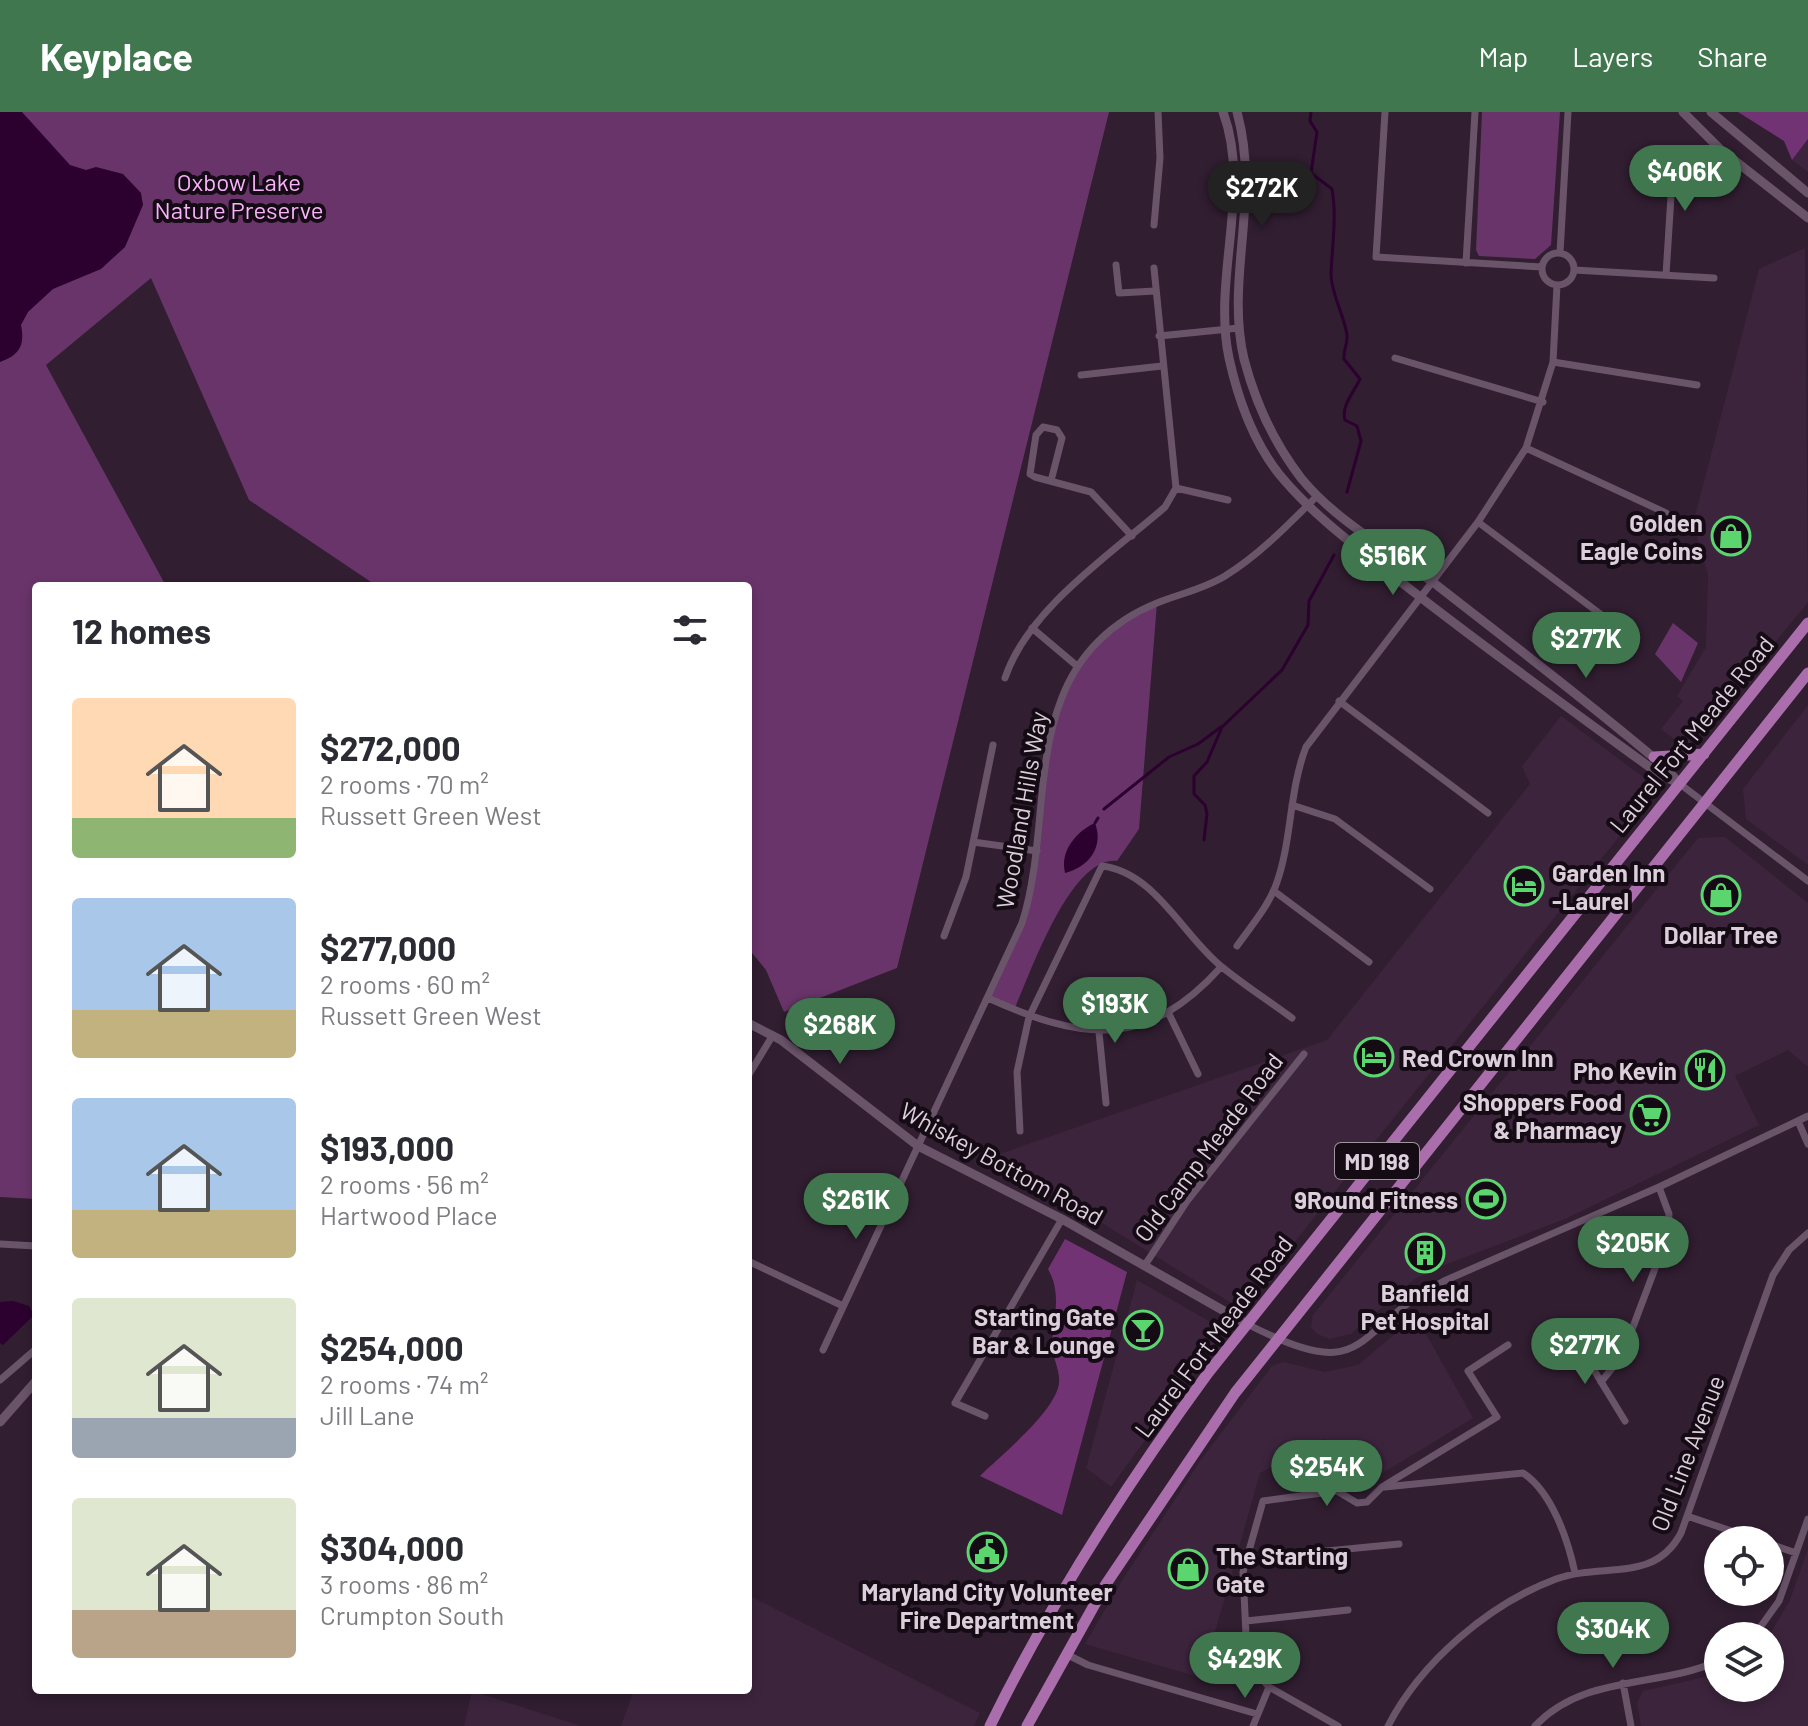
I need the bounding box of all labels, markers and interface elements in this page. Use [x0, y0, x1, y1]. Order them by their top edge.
text: Keyplace [40, 33, 193, 79]
text: Map [1478, 39, 1528, 73]
text: Layers [1572, 39, 1653, 73]
text: Share [1697, 39, 1768, 73]
pin: $406K [1629, 145, 1741, 213]
text: $406K [1647, 155, 1723, 186]
pin: $272K [1206, 161, 1318, 229]
park label: Oxbow Lake Nature Preserve [154, 167, 324, 224]
text: $272K [1225, 171, 1299, 202]
place label: Golden Eagle Coins [1580, 508, 1703, 565]
shop icon: Golden Eagle Coins [1710, 515, 1752, 557]
pin: $516K [1337, 529, 1449, 597]
text: $516K [1359, 539, 1427, 570]
icon: filters [668, 608, 712, 652]
text: 12 homes [72, 610, 211, 651]
pin: $277K [1530, 612, 1642, 680]
text: $277K [1550, 622, 1622, 653]
street label: Laurel Fort Meade Road [1603, 630, 1779, 838]
street label: Woodland Hills Way [989, 709, 1053, 911]
text: $272,000 [320, 727, 461, 768]
icon: home [136, 730, 232, 826]
text: 2 rooms · 70 m² [320, 768, 489, 799]
text: Russett Green West [320, 799, 542, 830]
place label: Garden Inn -Laurel [1552, 858, 1665, 915]
hotel icon: Garden Inn -Laurel [1503, 865, 1545, 907]
shop icon: Dollar Tree [1700, 874, 1742, 916]
place label: Dollar Tree [1664, 920, 1778, 949]
text: $277,000 [320, 927, 456, 968]
icon: home [136, 930, 232, 1026]
text: 2 rooms · 60 m² [320, 968, 490, 999]
pin: $193K [1059, 977, 1171, 1045]
text: $193K [1081, 987, 1149, 1018]
pin: $268K [784, 998, 896, 1066]
text: Russett Green West [320, 999, 542, 1030]
text: $268K [803, 1008, 877, 1039]
hotel icon: Red Crown Inn [1353, 1036, 1395, 1078]
place label: Red Crown Inn [1402, 1043, 1554, 1072]
street label: Old Camp Meade Road [1128, 1047, 1288, 1247]
restaurant icon: Pho Kevin [1684, 1049, 1726, 1091]
place label: Pho Kevin [1573, 1056, 1677, 1085]
place label: Shoppers Food & Pharmacy [1463, 1087, 1622, 1144]
supermarket icon: Shoppers Food & Pharmacy [1629, 1094, 1671, 1136]
street label: Whiskey Bottom Road [895, 1095, 1109, 1231]
text: $193,000 [320, 1127, 454, 1168]
icon: home [136, 1130, 232, 1226]
road number: MD 198 [1335, 1143, 1419, 1179]
text: 2 rooms · 56 m² [320, 1168, 489, 1199]
pin: $261K [800, 1173, 912, 1241]
sports icon: 9Round Fitness [1465, 1178, 1507, 1220]
text: $261K [822, 1183, 890, 1214]
place label: 9Round Fitness [1294, 1185, 1458, 1214]
text: Hartwood Place [320, 1199, 498, 1230]
pin: $205K [1577, 1216, 1689, 1284]
text: $205K [1596, 1226, 1670, 1257]
street label: Laurel Fort Meade Road [1128, 1230, 1298, 1442]
building icon: Banfield Pet Hospital [1404, 1232, 1446, 1274]
place label: Banfield Pet Hospital [1361, 1278, 1489, 1335]
place label: Starting Gate Bar & Lounge [972, 1302, 1115, 1359]
bar icon: Starting Gate Bar & Lounge [1122, 1309, 1164, 1351]
pin: $277K [1529, 1318, 1641, 1386]
text: $254,000 [320, 1327, 464, 1368]
text: $277K [1549, 1328, 1621, 1359]
icon: home [136, 1330, 232, 1426]
text: 2 rooms · 74 m² [320, 1368, 488, 1399]
street label: Old Line Avenue [1644, 1371, 1730, 1535]
text: Jill Lane [320, 1399, 415, 1430]
pin: $254K [1271, 1440, 1383, 1508]
text: $254K [1289, 1450, 1365, 1481]
map controls [1704, 1526, 1784, 1702]
button: locate [1704, 1526, 1784, 1606]
text: $304,000 [320, 1527, 464, 1568]
icon: home [136, 1530, 232, 1626]
public building icon: Maryland City Volunteer Fire Department [966, 1531, 1008, 1573]
place label: The Starting Gate [1216, 1541, 1348, 1598]
shop icon: The Starting Gate [1167, 1548, 1209, 1590]
text: 3 rooms · 86 m² [320, 1568, 488, 1599]
place label: Maryland City Volunteer Fire Department [861, 1577, 1113, 1634]
text: Crumpton South [320, 1599, 504, 1630]
pin: $304K [1557, 1602, 1669, 1670]
text: $304K [1575, 1612, 1651, 1643]
button: layers [1704, 1622, 1784, 1702]
pin: $429K [1189, 1632, 1301, 1700]
text: $429K [1207, 1642, 1283, 1673]

